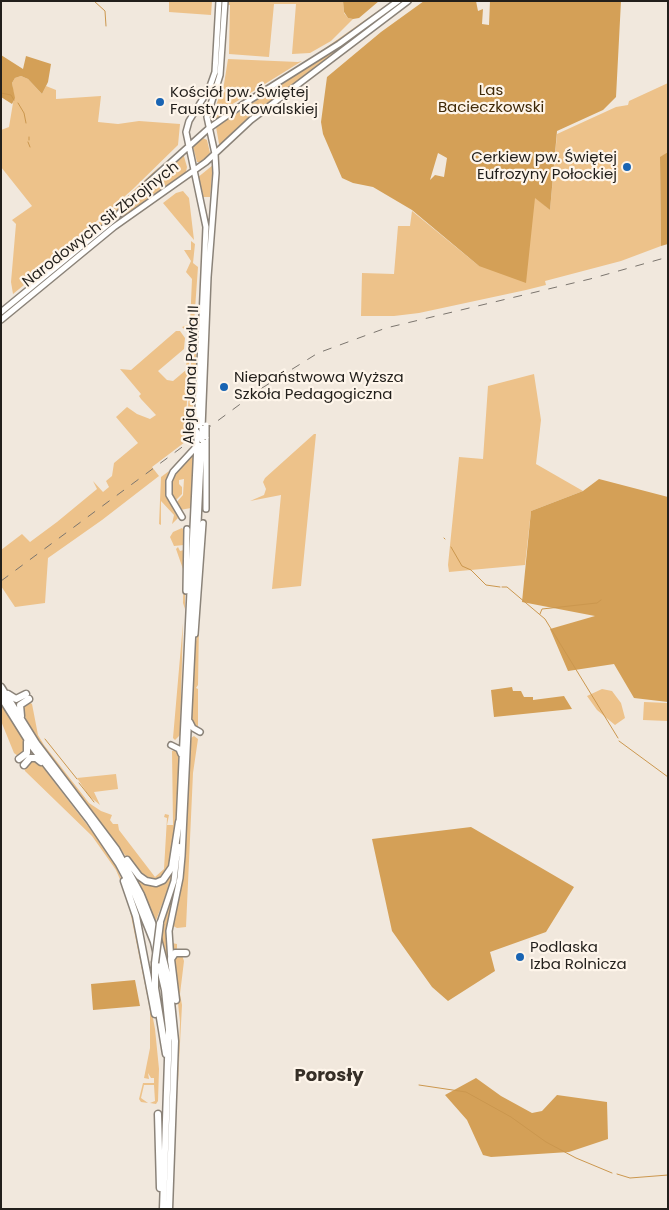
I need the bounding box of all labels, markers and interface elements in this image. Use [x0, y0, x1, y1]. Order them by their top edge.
park label: Las Bacieczkowski [438, 82, 544, 117]
place label: Kościół pw. Świętej Faustyny Kowalskiej [170, 84, 318, 119]
marker: Kościół pw. Świętej Faustyny Kowalskiej [154, 96, 166, 108]
place label: Cerkiew pw. Świętej Eufrozyny Połockiej [471, 149, 617, 184]
street label: Narodowych Sił Zbrojnych [19, 158, 183, 292]
marker: Cerkiew pw. Świętej Eufrozyny Połockiej [621, 161, 633, 173]
street label: Aleja Jana Pawła II [181, 305, 203, 445]
place label: Niepaństwowa Wyższa Szkoła Pedagogiczna [234, 369, 404, 404]
marker: Niepaństwowa Wyższa Szkoła Pedagogiczna [218, 381, 230, 393]
place label: Podlaska Izba Rolnicza [530, 939, 627, 974]
marker: Podlaska Izba Rolnicza [514, 951, 526, 963]
district label: Porosły [294, 1065, 364, 1087]

